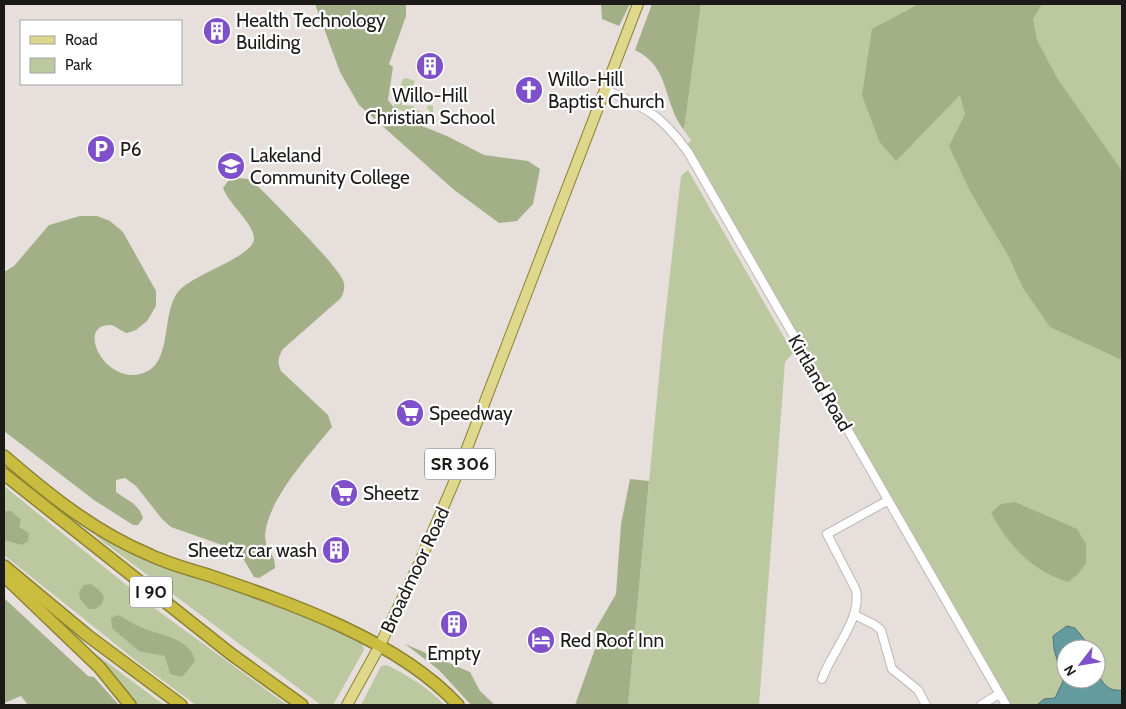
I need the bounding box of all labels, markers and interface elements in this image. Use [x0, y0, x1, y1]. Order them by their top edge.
place label: Health Technology Building [236, 9, 386, 54]
building icon: Health Technology Building [202, 16, 232, 46]
legend [20, 20, 182, 85]
text: Road [65, 31, 98, 49]
building icon: Willo-Hill Christian School [415, 51, 445, 81]
text: Park [65, 56, 92, 74]
place label: Willo-Hill Baptist Church [548, 68, 665, 113]
church icon: Willo-Hill Baptist Church [514, 75, 544, 105]
place label: Willo-Hill Christian School [365, 84, 495, 129]
parking icon: P6 [86, 134, 116, 164]
place label: P6 [120, 138, 142, 161]
place label: Lakeland Community College [250, 144, 410, 189]
school or university icon: Lakeland Community College [216, 151, 246, 181]
street label: Kirtland Road [783, 331, 857, 435]
supermarket icon: Speedway [395, 398, 425, 428]
place label: Speedway [429, 402, 513, 425]
road number: SR 306 [425, 448, 495, 479]
supermarket icon: Sheetz [329, 478, 359, 508]
place label: Sheetz [363, 482, 419, 505]
street label: Broadmoor Road [376, 503, 454, 637]
building icon: Sheetz car wash [321, 535, 351, 565]
place label: Sheetz car wash [188, 539, 317, 562]
road number: I 90 [130, 576, 172, 608]
building icon: Empty [439, 609, 469, 639]
hotel icon: Red Roof Inn [526, 625, 556, 655]
place label: Red Roof Inn [560, 629, 664, 652]
north arrow [1056, 639, 1106, 689]
place label: Empty [427, 642, 481, 665]
text: N [1060, 662, 1080, 680]

